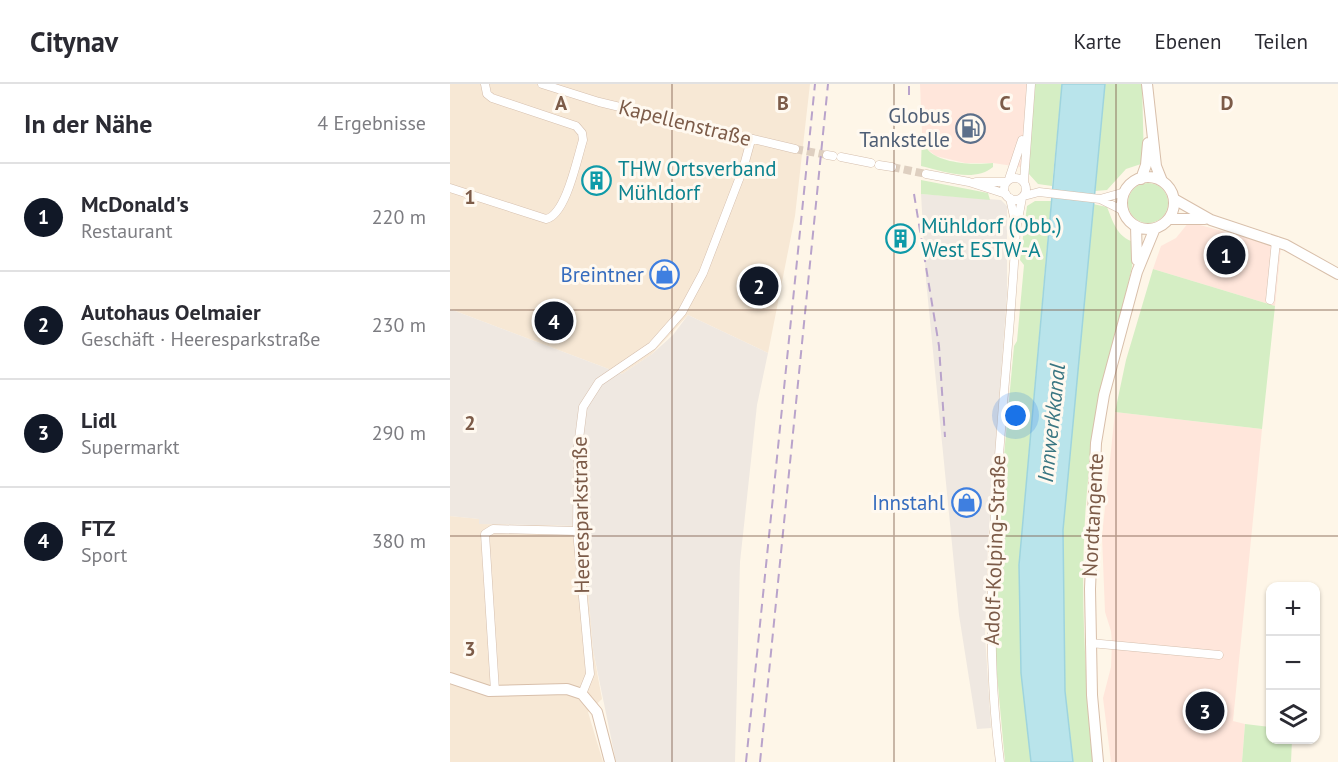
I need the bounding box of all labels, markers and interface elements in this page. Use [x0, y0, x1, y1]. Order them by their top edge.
text: Citynav [30, 23, 118, 60]
text: Karte [1074, 28, 1122, 55]
text: Ebenen [1155, 28, 1221, 55]
text: Teilen [1254, 28, 1308, 55]
text: A [555, 90, 568, 116]
text: B [777, 90, 789, 116]
text: C [999, 90, 1011, 116]
text: D [1221, 90, 1234, 116]
street label: Kapellenstraße [616, 93, 754, 152]
place label: Globus Tankstelle [859, 102, 950, 153]
text: In der Nähe [24, 107, 152, 140]
text: 4 Ergebnisse [317, 110, 426, 136]
fuel station icon: Globus Tankstelle [955, 112, 987, 144]
place label: THW Ortsverband Mühldorf [618, 155, 777, 206]
building icon: THW Ortsverband Mühldorf [581, 165, 613, 197]
text: 1 [464, 184, 476, 210]
text: McDonald's [81, 190, 189, 218]
text: 1 [38, 204, 49, 230]
text: 220 m [372, 204, 426, 230]
place label: Mühldorf (Obb.) West ESTW-A [921, 212, 1062, 263]
text: Restaurant [81, 218, 172, 244]
building icon: Mühldorf (Obb.) West ESTW-A [884, 222, 916, 254]
pin: 1 [1206, 232, 1246, 278]
shop icon: Breintner [649, 259, 681, 291]
place label: Breintner [560, 261, 644, 288]
pin: 2 [740, 264, 778, 308]
text: Autohaus Oelmaier [81, 298, 261, 326]
pin: 4 [534, 298, 574, 344]
text: 2 [38, 312, 49, 338]
text: 230 m [372, 312, 426, 338]
text: Geschäft · Heeresparkstraße [81, 326, 321, 352]
water label: Innwerkkanal [1031, 362, 1071, 484]
your location [1001, 401, 1030, 430]
text: Lidl [81, 406, 117, 434]
text: 2 [464, 410, 476, 436]
text: 3 [38, 420, 49, 446]
text: 290 m [372, 420, 426, 446]
text: Supermarkt [81, 434, 180, 460]
street label: Heeresparkstraße [566, 436, 595, 594]
street label: Nordtangente [1076, 452, 1109, 578]
street label: Adolf-Kolping-Straße [978, 454, 1011, 646]
shop icon: Innstahl [950, 487, 982, 519]
place label: Innstahl [872, 489, 945, 516]
text: FTZ [81, 514, 115, 542]
text: 4 [38, 528, 49, 554]
text: 380 m [372, 528, 426, 554]
text: Sport [81, 542, 127, 568]
map controls [1266, 582, 1320, 744]
button: + [1266, 582, 1320, 636]
text: 3 [464, 636, 476, 662]
button: − [1266, 636, 1320, 690]
pin: 3 [1186, 688, 1224, 734]
button: layers [1266, 690, 1320, 744]

